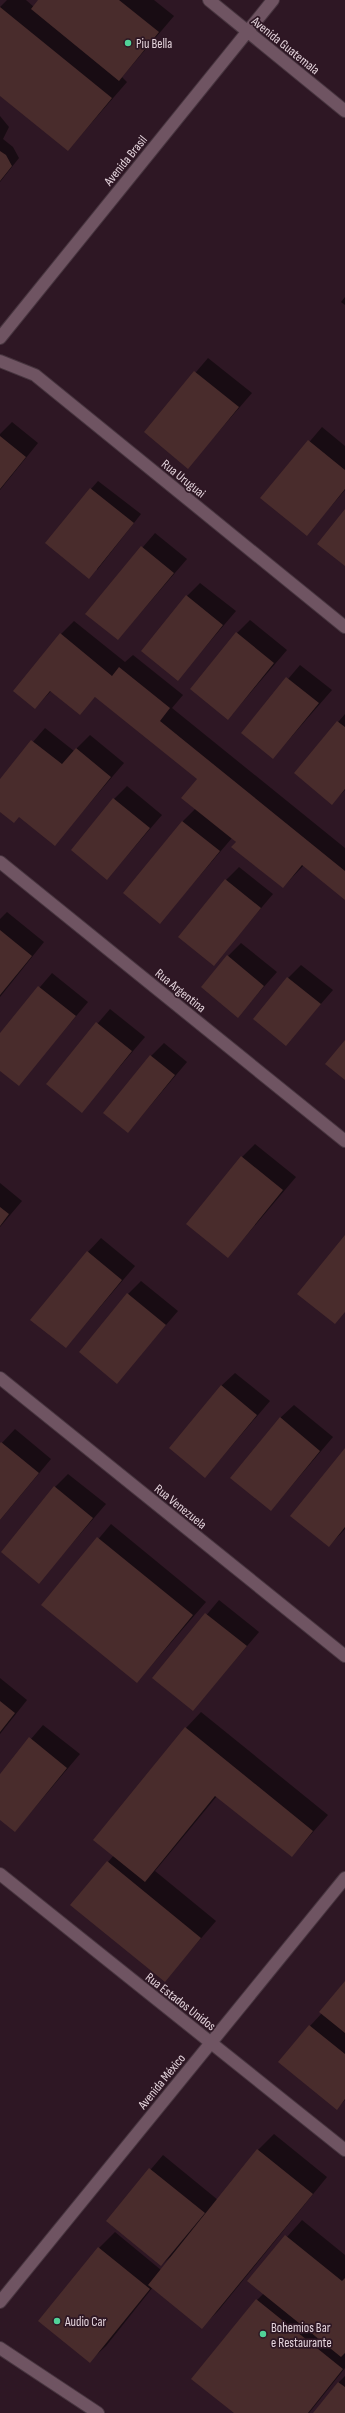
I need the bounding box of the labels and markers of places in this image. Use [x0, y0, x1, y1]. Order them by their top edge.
place label: Piu Bella [136, 36, 172, 52]
marker: Piu Bella [123, 38, 133, 48]
place label: Audio Car [64, 2314, 106, 2330]
marker: Audio Car [52, 2316, 62, 2326]
place label: Bohemios Bar e Restaurante [271, 2320, 332, 2351]
marker: Bohemios Bar e Restaurante [258, 2329, 268, 2339]

